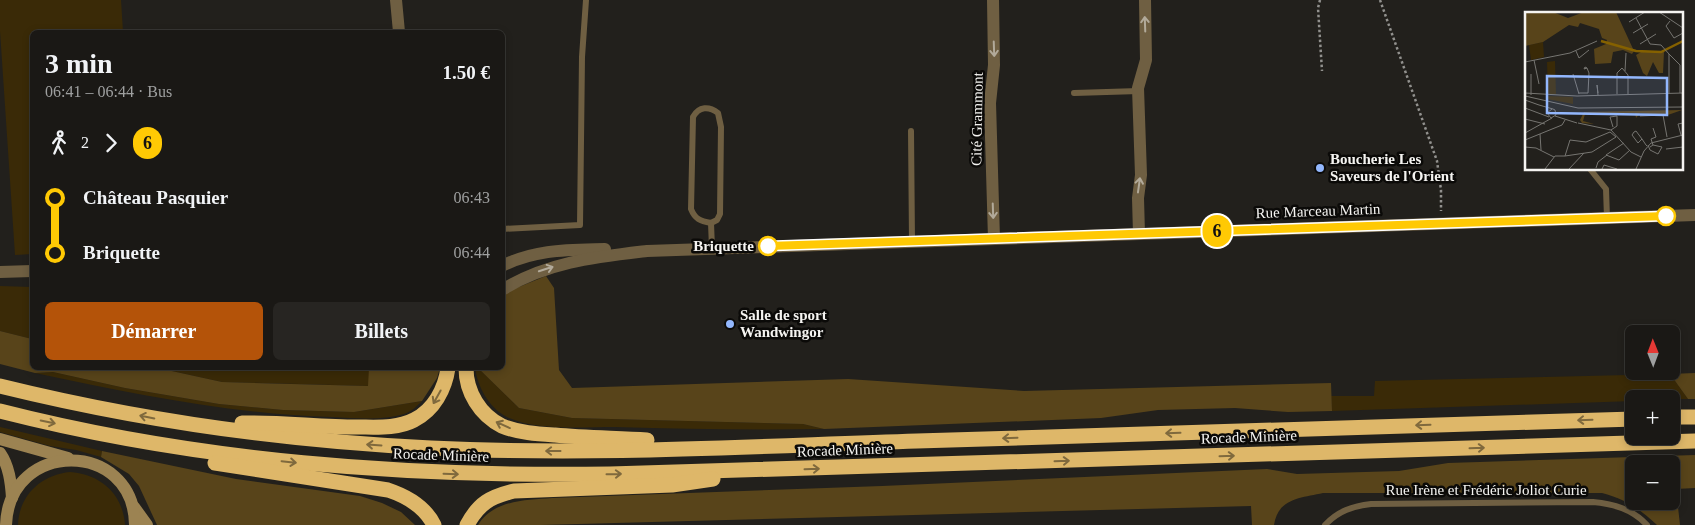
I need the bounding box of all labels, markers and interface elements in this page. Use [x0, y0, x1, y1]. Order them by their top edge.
inset map [1525, 12, 1682, 170]
one-way arrow [1141, 16, 1150, 32]
one-way arrow [989, 40, 999, 56]
text: 3 min [45, 48, 113, 79]
text: 1.50 € [443, 62, 490, 83]
street label: Cité Grammont [968, 71, 986, 166]
text: 06:41 – 06:44 · Bus [45, 83, 172, 100]
icon: walk [45, 129, 73, 157]
icon: forward [97, 129, 125, 157]
text: 6 [143, 133, 152, 153]
text: 2 [81, 134, 89, 151]
place label: Boucherie Les Saveurs de l'Orient [1330, 151, 1454, 184]
marker: Boucherie Les Saveurs de l'Orient [1314, 162, 1326, 174]
one-way arrow [1135, 177, 1145, 193]
text: Château Pasquier [83, 187, 228, 208]
text: 06:43 [454, 189, 490, 206]
street label: Rue Marceau Martin [1255, 201, 1381, 221]
one-way arrow [988, 202, 998, 219]
unlabelled marker [1656, 206, 1676, 226]
line badge: 6 [1201, 215, 1233, 247]
text: 6 [1213, 221, 1222, 241]
marker: Briquette [758, 236, 778, 256]
place label: Briquette [693, 238, 754, 254]
text: Briquette [83, 242, 160, 263]
text: 06:44 [454, 244, 490, 261]
one-way arrow [538, 263, 554, 273]
button: Démarrer [45, 302, 263, 360]
button: Billets [273, 302, 490, 360]
place label: Salle de sport Wandwingor [740, 307, 827, 340]
marker: Salle de sport Wandwingor [724, 318, 736, 330]
north arrow [1625, 325, 1680, 380]
map controls [1625, 325, 1680, 510]
one-way arrow [432, 390, 442, 404]
button: + [1625, 390, 1680, 445]
one-way arrow [140, 412, 156, 422]
one-way arrow [1577, 415, 1594, 425]
one-way arrow [39, 418, 55, 427]
one-way arrow [496, 420, 511, 430]
one-way arrow [1415, 420, 1431, 430]
street label: Rocade Minière [1201, 427, 1298, 447]
one-way arrow [1165, 428, 1181, 438]
one-way arrow [1003, 433, 1019, 443]
one-way arrow [366, 440, 382, 449]
street label: Rocade Minière [797, 440, 894, 460]
one-way arrow [1469, 443, 1485, 453]
street label: Rocade Minière [393, 445, 490, 465]
one-way arrow [546, 446, 562, 456]
one-way arrow [1219, 451, 1235, 460]
button: − [1625, 455, 1680, 510]
one-way arrow [1054, 456, 1070, 465]
one-way arrow [281, 457, 297, 467]
one-way arrow [804, 464, 820, 473]
one-way arrow [443, 469, 459, 479]
one-way arrow [606, 470, 622, 479]
street label: Rue Irène et Frédéric Joliot Curie [1385, 482, 1587, 498]

